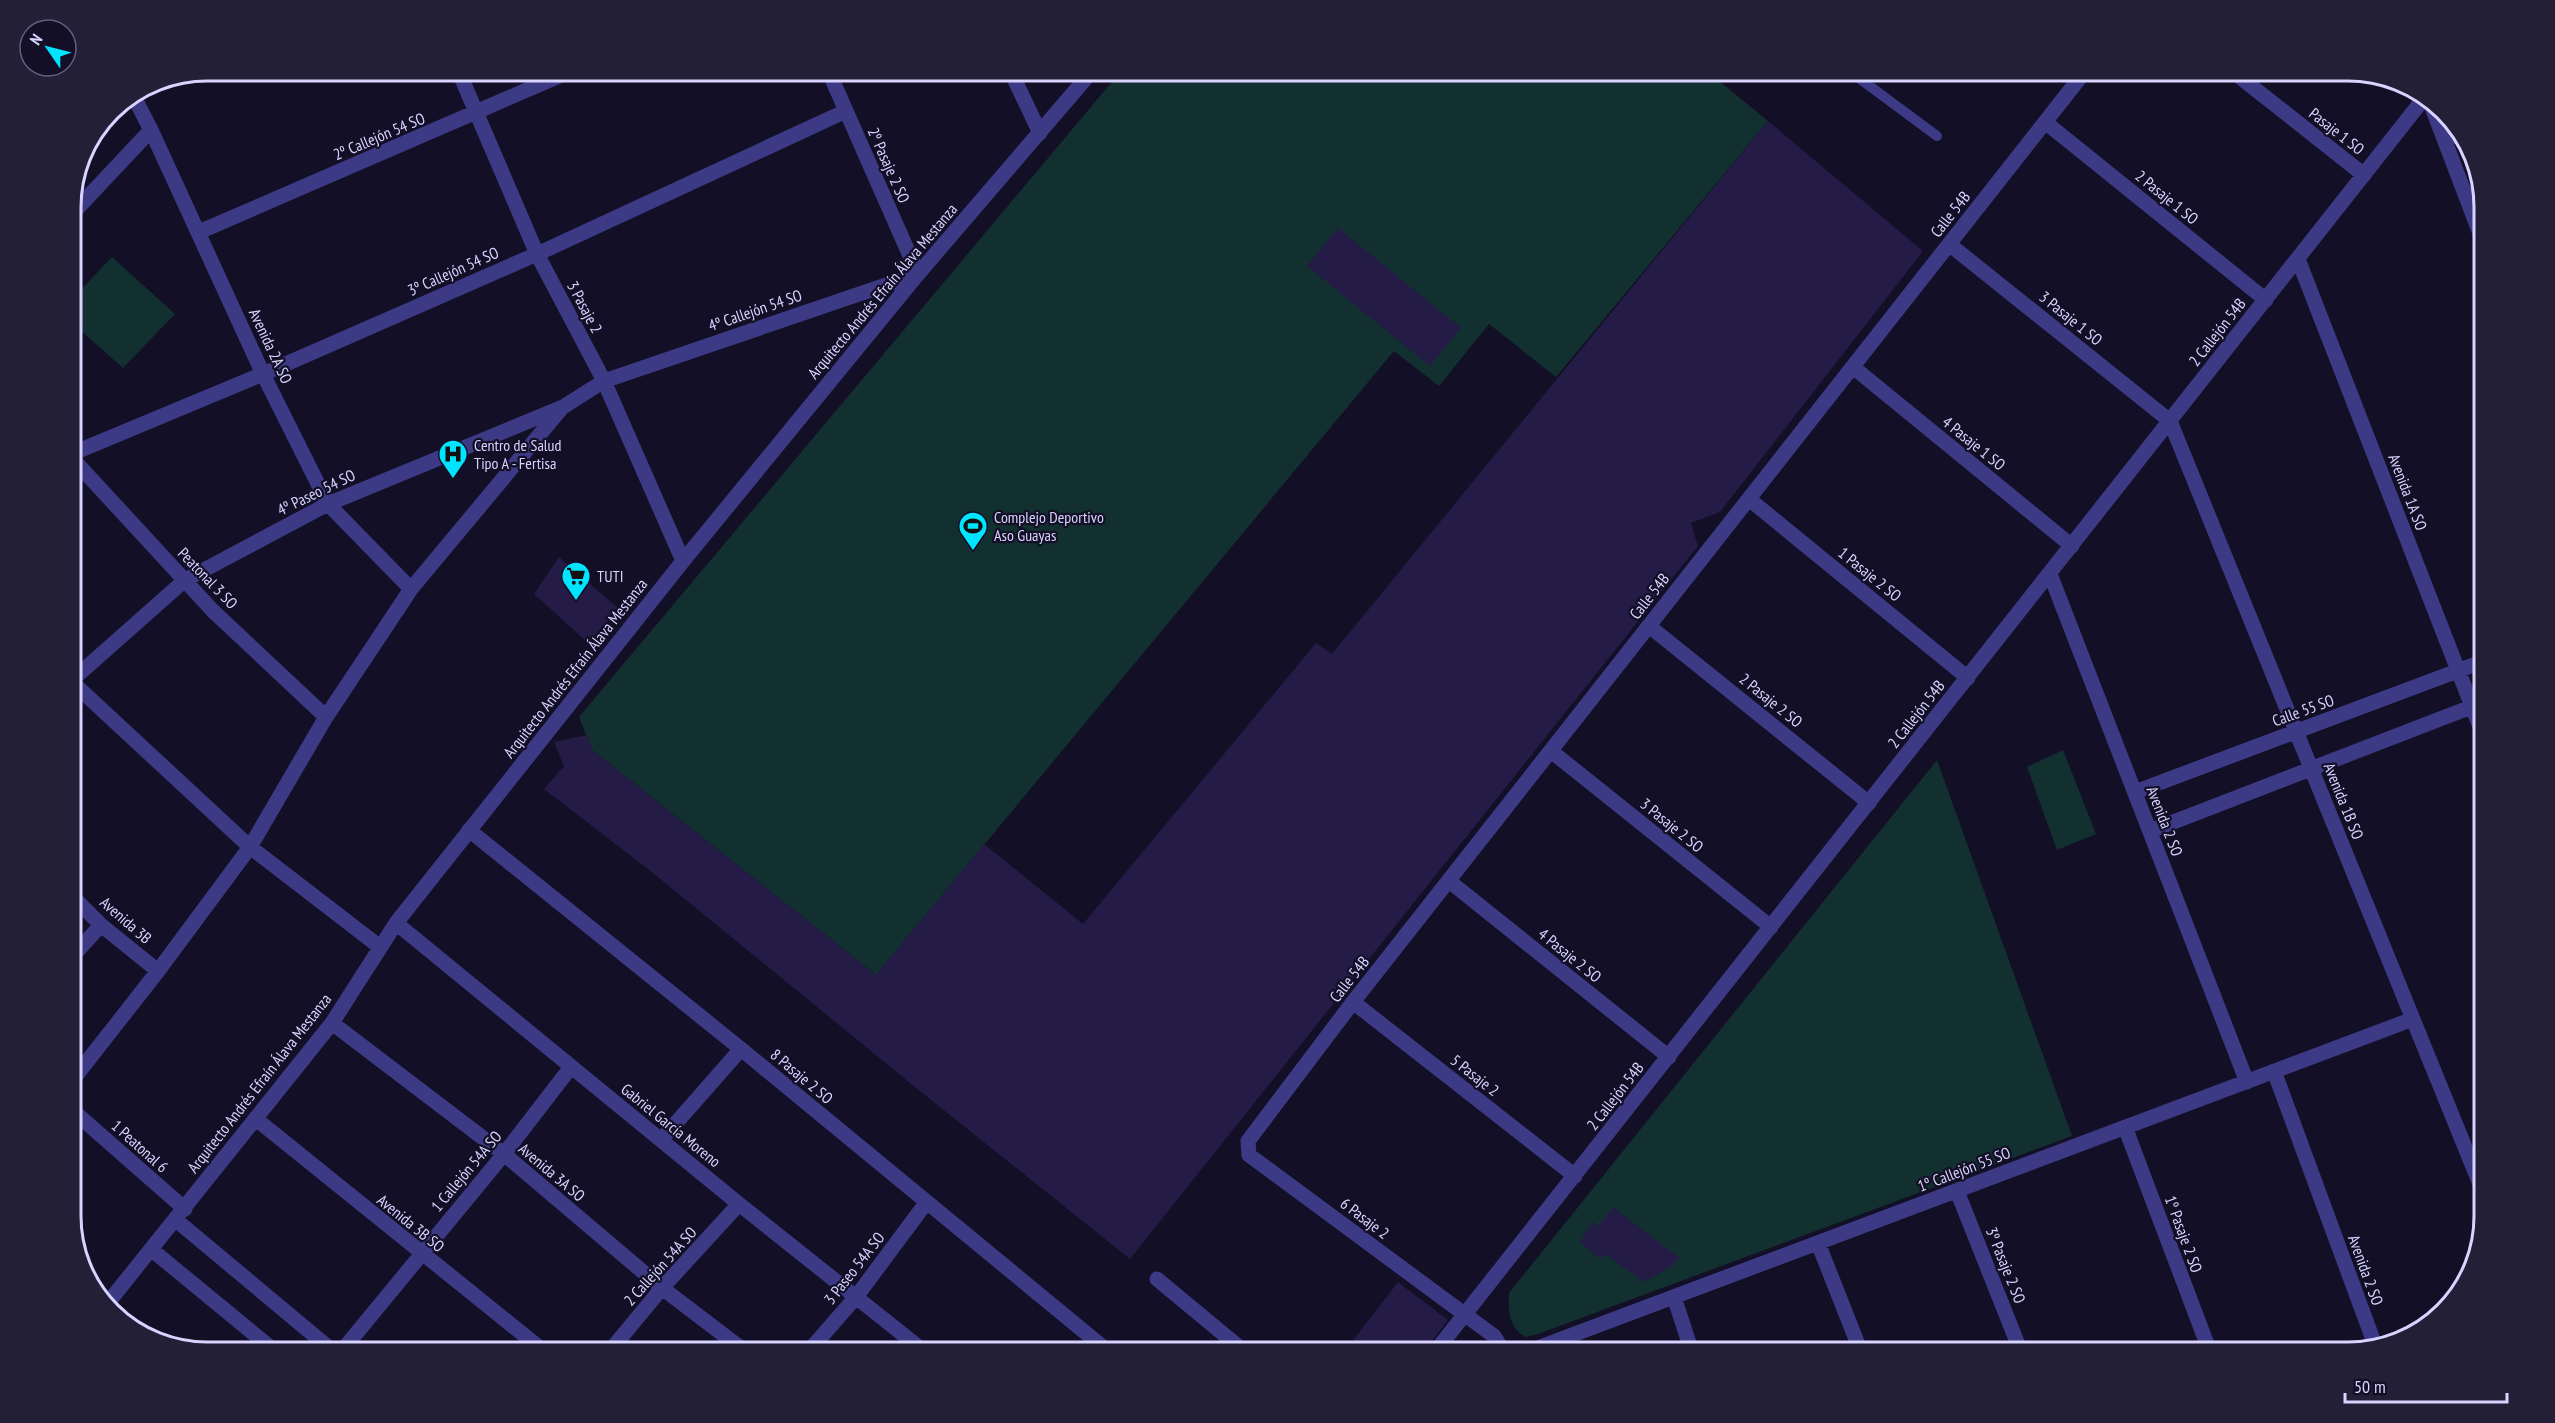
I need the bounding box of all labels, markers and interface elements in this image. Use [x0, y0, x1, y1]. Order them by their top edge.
north arrow [18, 18, 78, 78]
text: N [25, 30, 46, 49]
street label: Pasaje 1 SO [2305, 103, 2369, 159]
street label: 2º Callejón 54 SO [330, 108, 428, 164]
street label: 2º Pasaje 2 SO [864, 124, 915, 206]
street label: 2 Pasaje 1 SO [2131, 166, 2203, 229]
street label: Calle 54B [1926, 187, 1974, 241]
street label: Arquitecto Andrés Efraín Álava Mestanza [803, 199, 961, 383]
street label: 3º Callejón 54 SO [404, 242, 502, 300]
street label: 3 Pasaje 2 [563, 277, 607, 337]
street label: 4º Callejón 54 SO [706, 285, 805, 335]
street label: 3 Pasaje 1 SO [2035, 287, 2107, 350]
street label: 2 Callejón 54B [2184, 294, 2250, 370]
street label: Avenida 2A SO [245, 305, 297, 387]
street label: 4 Pasaje 1 SO [1938, 412, 2010, 475]
place label: Centro de Salud Tipo A - Fertisa [474, 435, 561, 473]
hospital icon: Centro de Salud Tipo A - Fertisa [437, 438, 469, 480]
street label: Avenida 1A SO [2384, 451, 2432, 533]
street label: 4º Paseo 54 SO [274, 464, 359, 520]
place label: Complejo Deportivo Aso Guayas [994, 507, 1104, 545]
sports icon: Complejo Deportivo Aso Guayas [957, 510, 989, 552]
street label: Peatonal 3 SO [174, 543, 242, 613]
street label: 1 Pasaje 2 SO [1834, 543, 1906, 606]
supermarket icon: TUTI [560, 560, 592, 602]
place label: TUTI [597, 566, 623, 586]
street label: Calle 54B [1625, 569, 1673, 623]
street label: Arquitecto Andrés Efraín Álava Mestanza [499, 574, 651, 762]
street label: 2 Pasaje 2 SO [1735, 669, 1807, 732]
street label: 2 Callejón 54B [1883, 676, 1949, 752]
street label: Calle 55 SO [2269, 690, 2337, 730]
street label: Avenida 1B SO [2320, 760, 2368, 842]
street label: Avenida 2 SO [2143, 783, 2188, 859]
street label: 3 Pasaje 2 SO [1636, 794, 1708, 857]
street label: Avenida 3B [96, 892, 156, 948]
street label: 4 Pasaje 2 SO [1534, 924, 1606, 987]
street label: Calle 54B [1325, 952, 1373, 1006]
street label: Arquitecto Andrés Efraín Álava Mestanza [183, 989, 335, 1177]
street label: 8 Pasaje 2 SO [767, 1044, 837, 1108]
street label: 5 Pasaje 2 [1447, 1050, 1503, 1100]
street label: 2 Callejón 54B [1582, 1058, 1648, 1134]
street label: Gabriel García Moreno [617, 1079, 725, 1171]
street label: 1 Peatonal 6 [108, 1115, 172, 1177]
street label: 1 Callejón 54A SO [426, 1126, 506, 1216]
street label: Avenida 3A SO [515, 1139, 589, 1206]
street label: 1º Callejón 55 SO [1915, 1142, 2013, 1196]
street label: Avenida 3B SO [373, 1190, 449, 1256]
street label: 6 Pasaje 2 [1337, 1193, 1393, 1243]
street label: 1º Pasaje 2 SO [2161, 1193, 2207, 1275]
street label: 2 Callejón 54A SO [619, 1222, 701, 1310]
street label: 3º Pasaje 2 SO [1982, 1224, 2030, 1306]
street label: 3 Paseo 54A SO [820, 1228, 889, 1308]
street label: Avenida 2 SO [2344, 1232, 2388, 1308]
scale bar [2345, 1366, 2507, 1404]
text: 50 m [2354, 1375, 2386, 1398]

